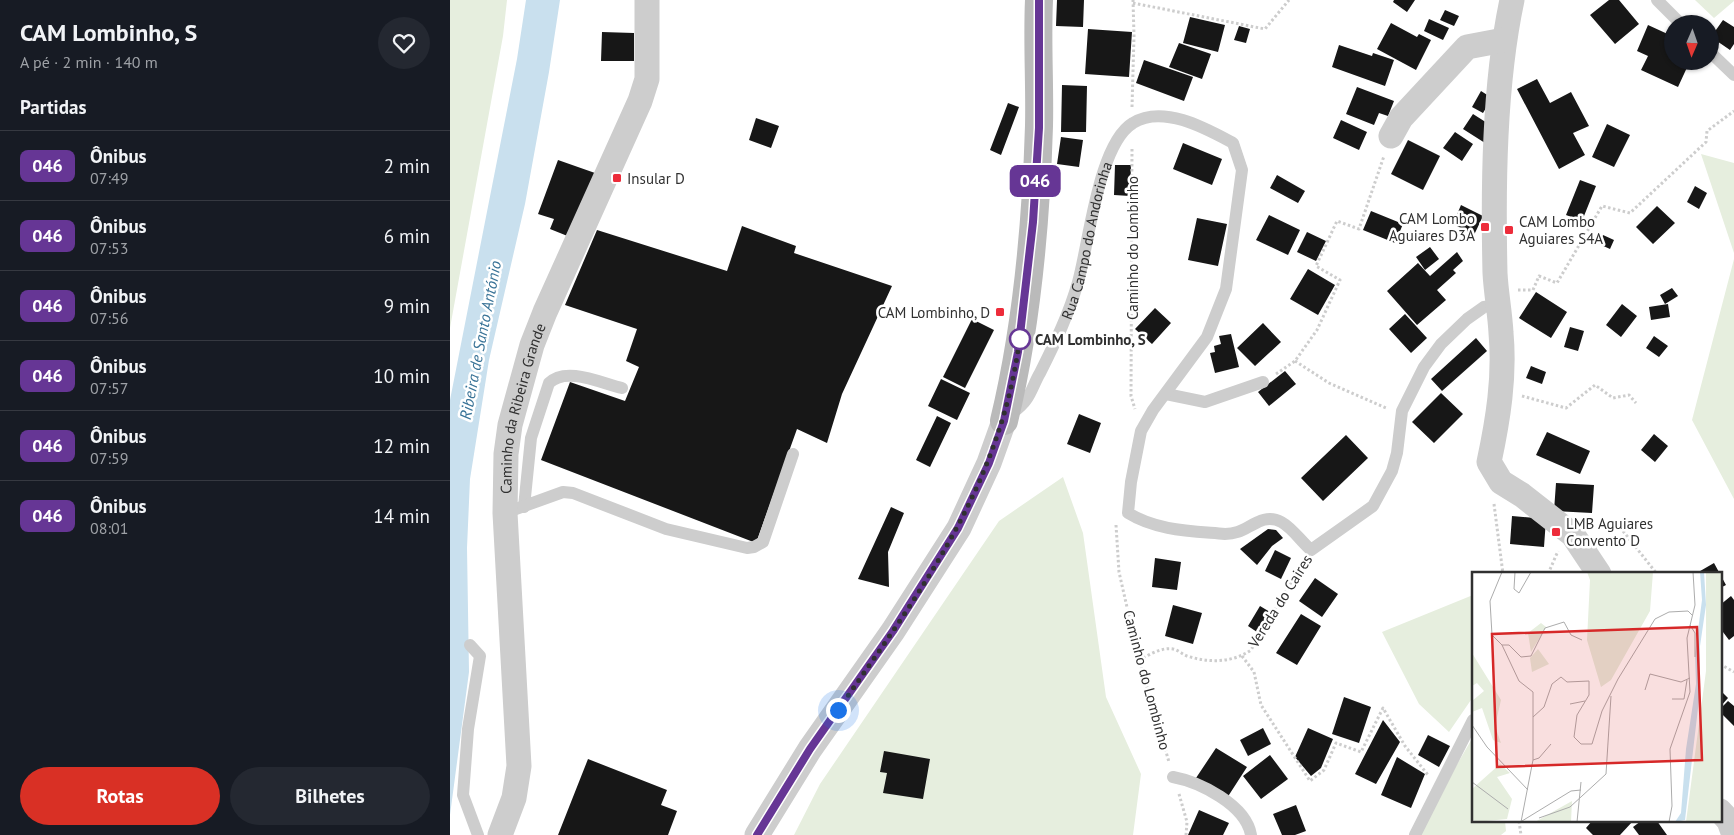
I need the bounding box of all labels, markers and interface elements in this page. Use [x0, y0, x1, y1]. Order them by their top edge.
north arrow [1664, 15, 1719, 70]
map controls [1664, 15, 1719, 70]
text: CAM Lombinho, S [20, 17, 197, 48]
button: heart [378, 17, 430, 69]
text: A pé · 2 min · 140 m [20, 52, 158, 72]
text: Partidas [20, 95, 86, 119]
text: Ônibus [90, 144, 147, 168]
text: 046 [32, 154, 63, 177]
text: 2 min [384, 154, 430, 178]
street label: Rua Campo do Andorinha [1056, 159, 1116, 322]
line badge: 046 [1006, 165, 1064, 197]
text: 07:49 [90, 168, 128, 188]
place label: Insular D [627, 169, 685, 188]
text: 046 [1020, 169, 1050, 192]
marker: Insular D [611, 172, 623, 184]
street label: Caminho do Lombinho [1123, 176, 1142, 320]
place label: CAM Lombo Aguiares D3A [1389, 209, 1475, 245]
place label: CAM Lombo Aguiares S4A [1519, 212, 1603, 248]
text: Ônibus [90, 214, 147, 238]
marker: CAM Lombo Aguiares D3A [1479, 221, 1491, 233]
text: 046 [32, 224, 63, 247]
text: 6 min [384, 224, 430, 248]
marker: CAM Lombo Aguiares S4A [1503, 224, 1515, 236]
text: 07:53 [90, 238, 128, 258]
water label: Ribeira de Santo António [455, 259, 505, 421]
text: Ônibus [90, 284, 147, 308]
text: 046 [32, 294, 63, 317]
text: 9 min [384, 294, 430, 318]
place label: CAM Lombinho, D [878, 303, 990, 322]
marker: CAM Lombinho, D [994, 306, 1006, 318]
text: 07:56 [90, 308, 128, 328]
street label: Caminho da Ribeira Grande [496, 320, 549, 494]
marker: CAM Lombinho, S [1009, 328, 1031, 350]
place label: CAM Lombinho, S [1035, 330, 1146, 349]
text: Ônibus [90, 354, 147, 378]
text: 046 [32, 364, 63, 387]
text: 10 min [373, 364, 430, 388]
text: 07:57 [90, 378, 128, 398]
text: Ônibus [90, 424, 147, 448]
text: 046 [32, 434, 63, 457]
text: 12 min [373, 434, 430, 458]
text: 07:59 [90, 448, 128, 468]
text: Ônibus [90, 494, 147, 518]
text: 046 [32, 504, 63, 527]
text: 14 min [373, 504, 430, 528]
place label: LMB Aguiares Convento D [1566, 514, 1653, 550]
text: 08:01 [90, 518, 128, 538]
marker: LMB Aguiares Convento D [1550, 526, 1562, 538]
street label: Vereda do Caires [1243, 551, 1316, 652]
inset map [1472, 572, 1722, 822]
street label: Caminho do Lombinho [1119, 608, 1175, 752]
your location [826, 698, 851, 723]
button: Rotas [20, 767, 220, 825]
button: Bilhetes [230, 767, 430, 825]

